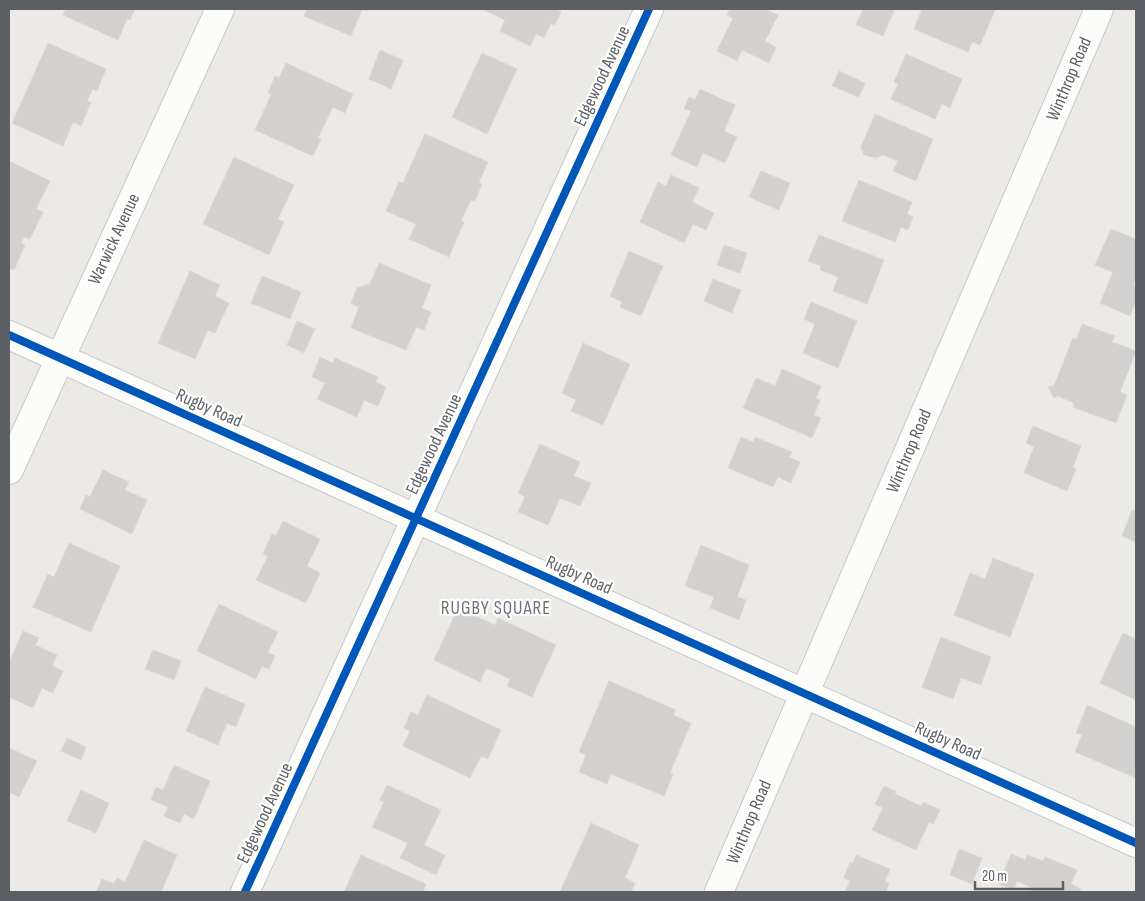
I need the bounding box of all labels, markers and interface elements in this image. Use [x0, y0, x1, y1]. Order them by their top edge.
street label: Edgewood Avenue [570, 22, 634, 130]
street label: Winthrop Road [1042, 34, 1096, 124]
street label: Warwick Avenue [84, 190, 144, 288]
street label: Rugby Road [173, 384, 245, 432]
street label: Edgewood Avenue [402, 390, 466, 498]
street label: Winthrop Road [882, 406, 936, 496]
street label: Rugby Road [543, 551, 615, 599]
district label: RUGBY SQUARE [441, 597, 551, 620]
street label: Rugby Road [912, 717, 984, 765]
street label: Edgewood Avenue [233, 759, 297, 867]
street label: Winthrop Road [722, 777, 776, 867]
scale bar [975, 858, 1062, 890]
text: 20 m [982, 867, 1007, 886]

